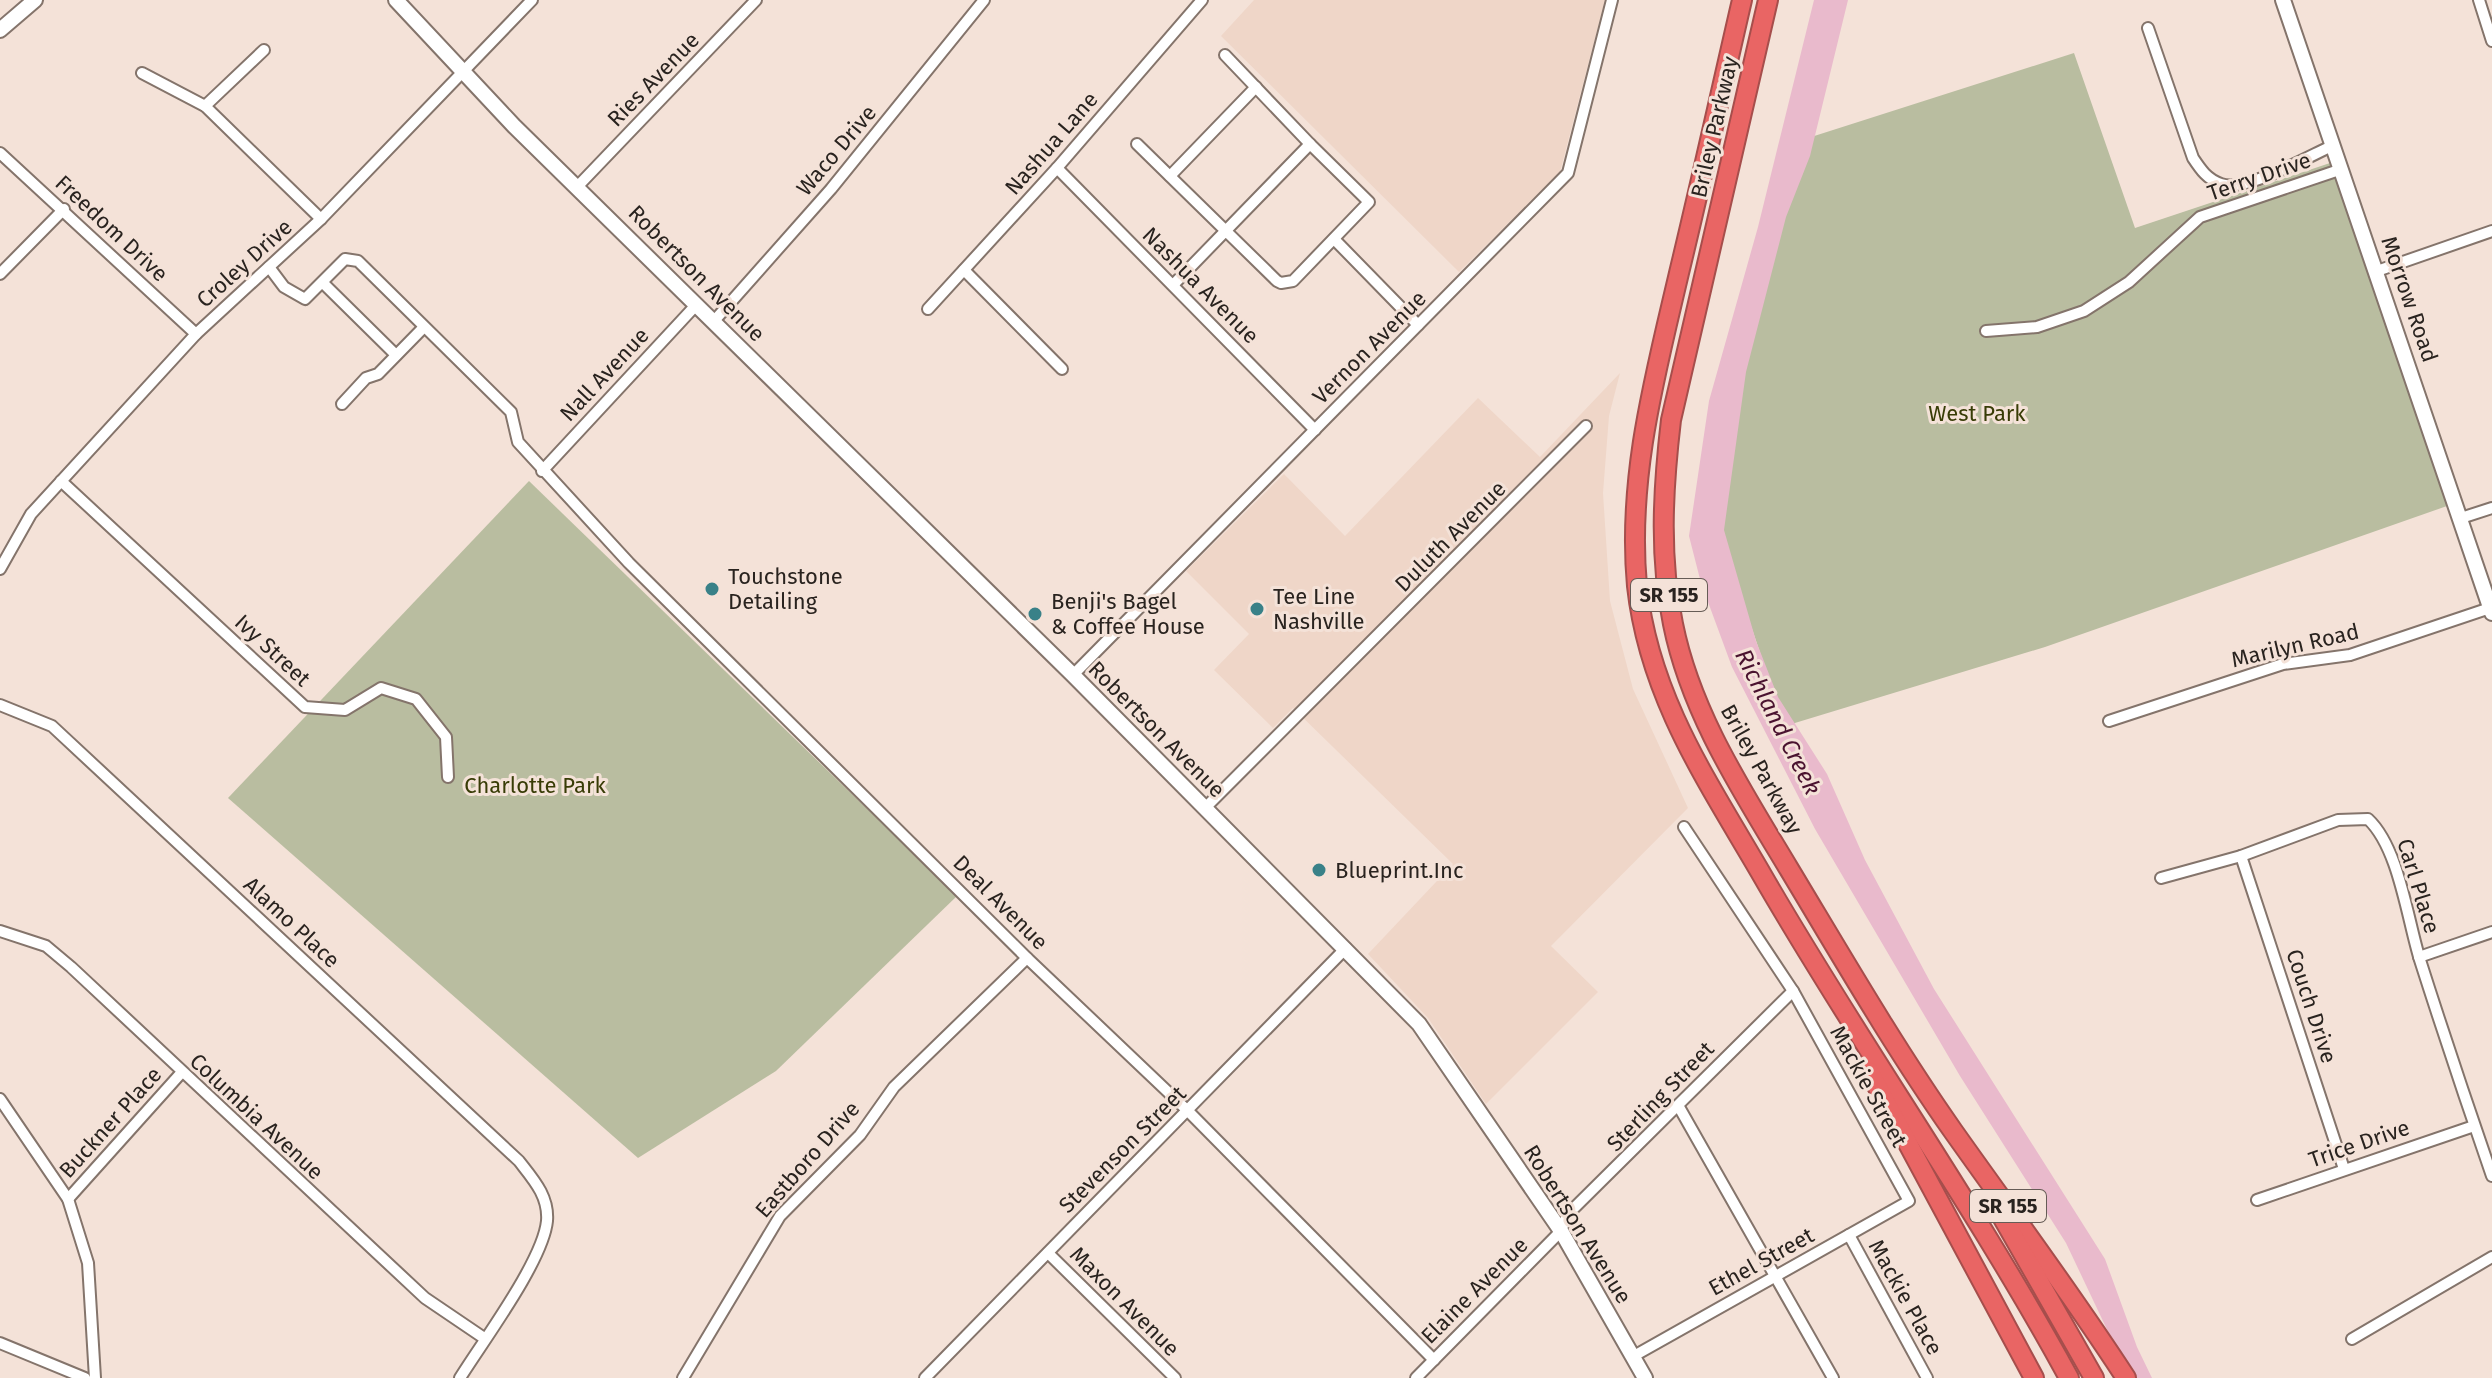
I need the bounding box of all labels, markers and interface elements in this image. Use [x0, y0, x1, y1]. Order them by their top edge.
street label: Ries Avenue [602, 27, 705, 132]
street label: Briley Parkway [1685, 54, 1744, 200]
street label: Nashua Lane [999, 86, 1104, 201]
street label: Waco Drive [791, 100, 882, 201]
street label: Terry Drive [2204, 146, 2314, 207]
street label: Freedom Drive [50, 169, 174, 287]
street label: Robertson Avenue [623, 199, 771, 347]
street label: Croley Drive [191, 213, 298, 313]
street label: Nashua Avenue [1137, 222, 1264, 349]
street label: Morrow Road [2375, 233, 2444, 366]
street label: Vernon Avenue [1307, 285, 1432, 410]
street label: Nall Avenue [554, 322, 655, 427]
park label: West Park [1928, 400, 2026, 427]
street label: Duluth Avenue [1389, 475, 1511, 597]
place label: Touchstone Detailing [728, 563, 843, 615]
road number: SR 155 [1631, 579, 1707, 611]
marker: Touchstone Detailing [703, 580, 721, 598]
place label: Tee Line Nashville [1273, 583, 1365, 635]
place label: Benji's Bagel & Coffee House [1051, 588, 1205, 640]
marker: Tee Line Nashville [1248, 600, 1266, 618]
marker: Benji's Bagel & Coffee House [1026, 605, 1044, 623]
street label: Ivy Street [229, 609, 316, 692]
street label: Marilyn Road [2229, 618, 2362, 673]
water label: Richland Creek [1729, 644, 1827, 800]
street label: Robertson Avenue [1083, 655, 1231, 803]
street label: Briley Parkway [1715, 700, 1808, 839]
park label: Charlotte Park [464, 772, 606, 799]
street label: Carl Place [2391, 835, 2446, 937]
street label: Deal Avenue [948, 849, 1054, 955]
place label: Blueprint.Inc [1335, 857, 1463, 884]
marker: Blueprint.Inc [1310, 861, 1328, 879]
street label: Alamo Place [238, 871, 345, 974]
street label: Couch Drive [2280, 946, 2343, 1067]
street label: Mackie Street [1824, 1021, 1913, 1152]
street label: Sterling Street [1601, 1036, 1720, 1157]
street label: Columbia Avenue [184, 1048, 329, 1185]
street label: Buckner Place [53, 1061, 167, 1183]
street label: Stevenson Street [1053, 1080, 1192, 1219]
street label: Eastboro Drive [749, 1096, 865, 1223]
street label: Trice Drive [2305, 1114, 2413, 1173]
street label: Robertson Avenue [1518, 1140, 1637, 1309]
road number: SR 155 [1970, 1190, 2046, 1222]
street label: Ethel Street [1704, 1221, 1819, 1301]
street label: Elaine Avenue [1415, 1231, 1533, 1349]
street label: Mackie Place [1863, 1235, 1948, 1360]
street label: Maxon Avenue [1064, 1241, 1185, 1362]

